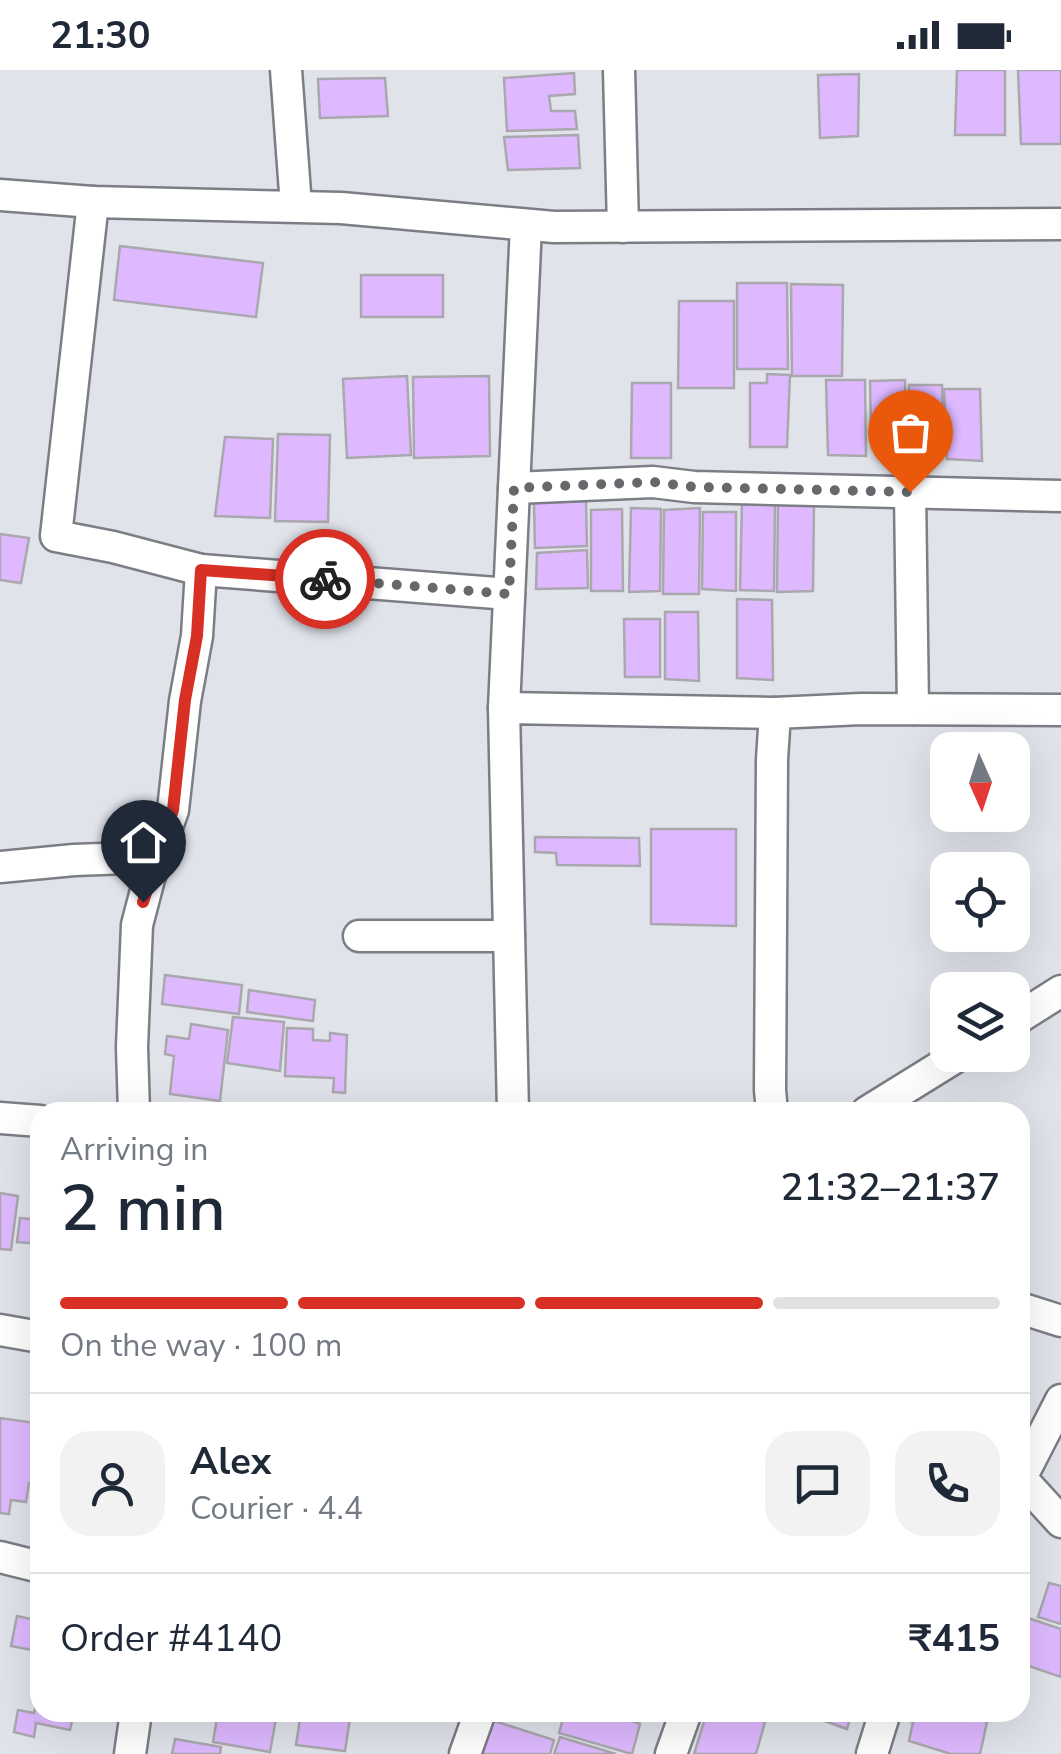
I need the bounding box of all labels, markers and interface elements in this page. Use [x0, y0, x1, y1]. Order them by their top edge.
text: 21:30 [50, 10, 151, 61]
pin [868, 390, 953, 493]
icon: bag [883, 405, 938, 460]
courier [275, 529, 375, 629]
icon: bike [298, 552, 353, 607]
north arrow [930, 732, 1030, 832]
map controls [930, 732, 1030, 1072]
pin [101, 800, 186, 903]
icon: home [116, 815, 171, 870]
button: locate [930, 852, 1030, 952]
button: layers [930, 972, 1030, 1072]
text: Arriving in [60, 1128, 208, 1171]
text: 21:32–21:37 [781, 1162, 1000, 1213]
text: 2 min [60, 1164, 226, 1253]
text: On the way · 100 m [60, 1324, 342, 1367]
button: person [60, 1431, 165, 1536]
button: chat [765, 1431, 870, 1536]
button: phone [895, 1431, 1000, 1536]
text: Alex [190, 1436, 271, 1487]
text: Courier · 4.4 [190, 1487, 363, 1530]
text: Order #4140 [60, 1613, 282, 1664]
text: ₹415 [909, 1613, 1000, 1664]

